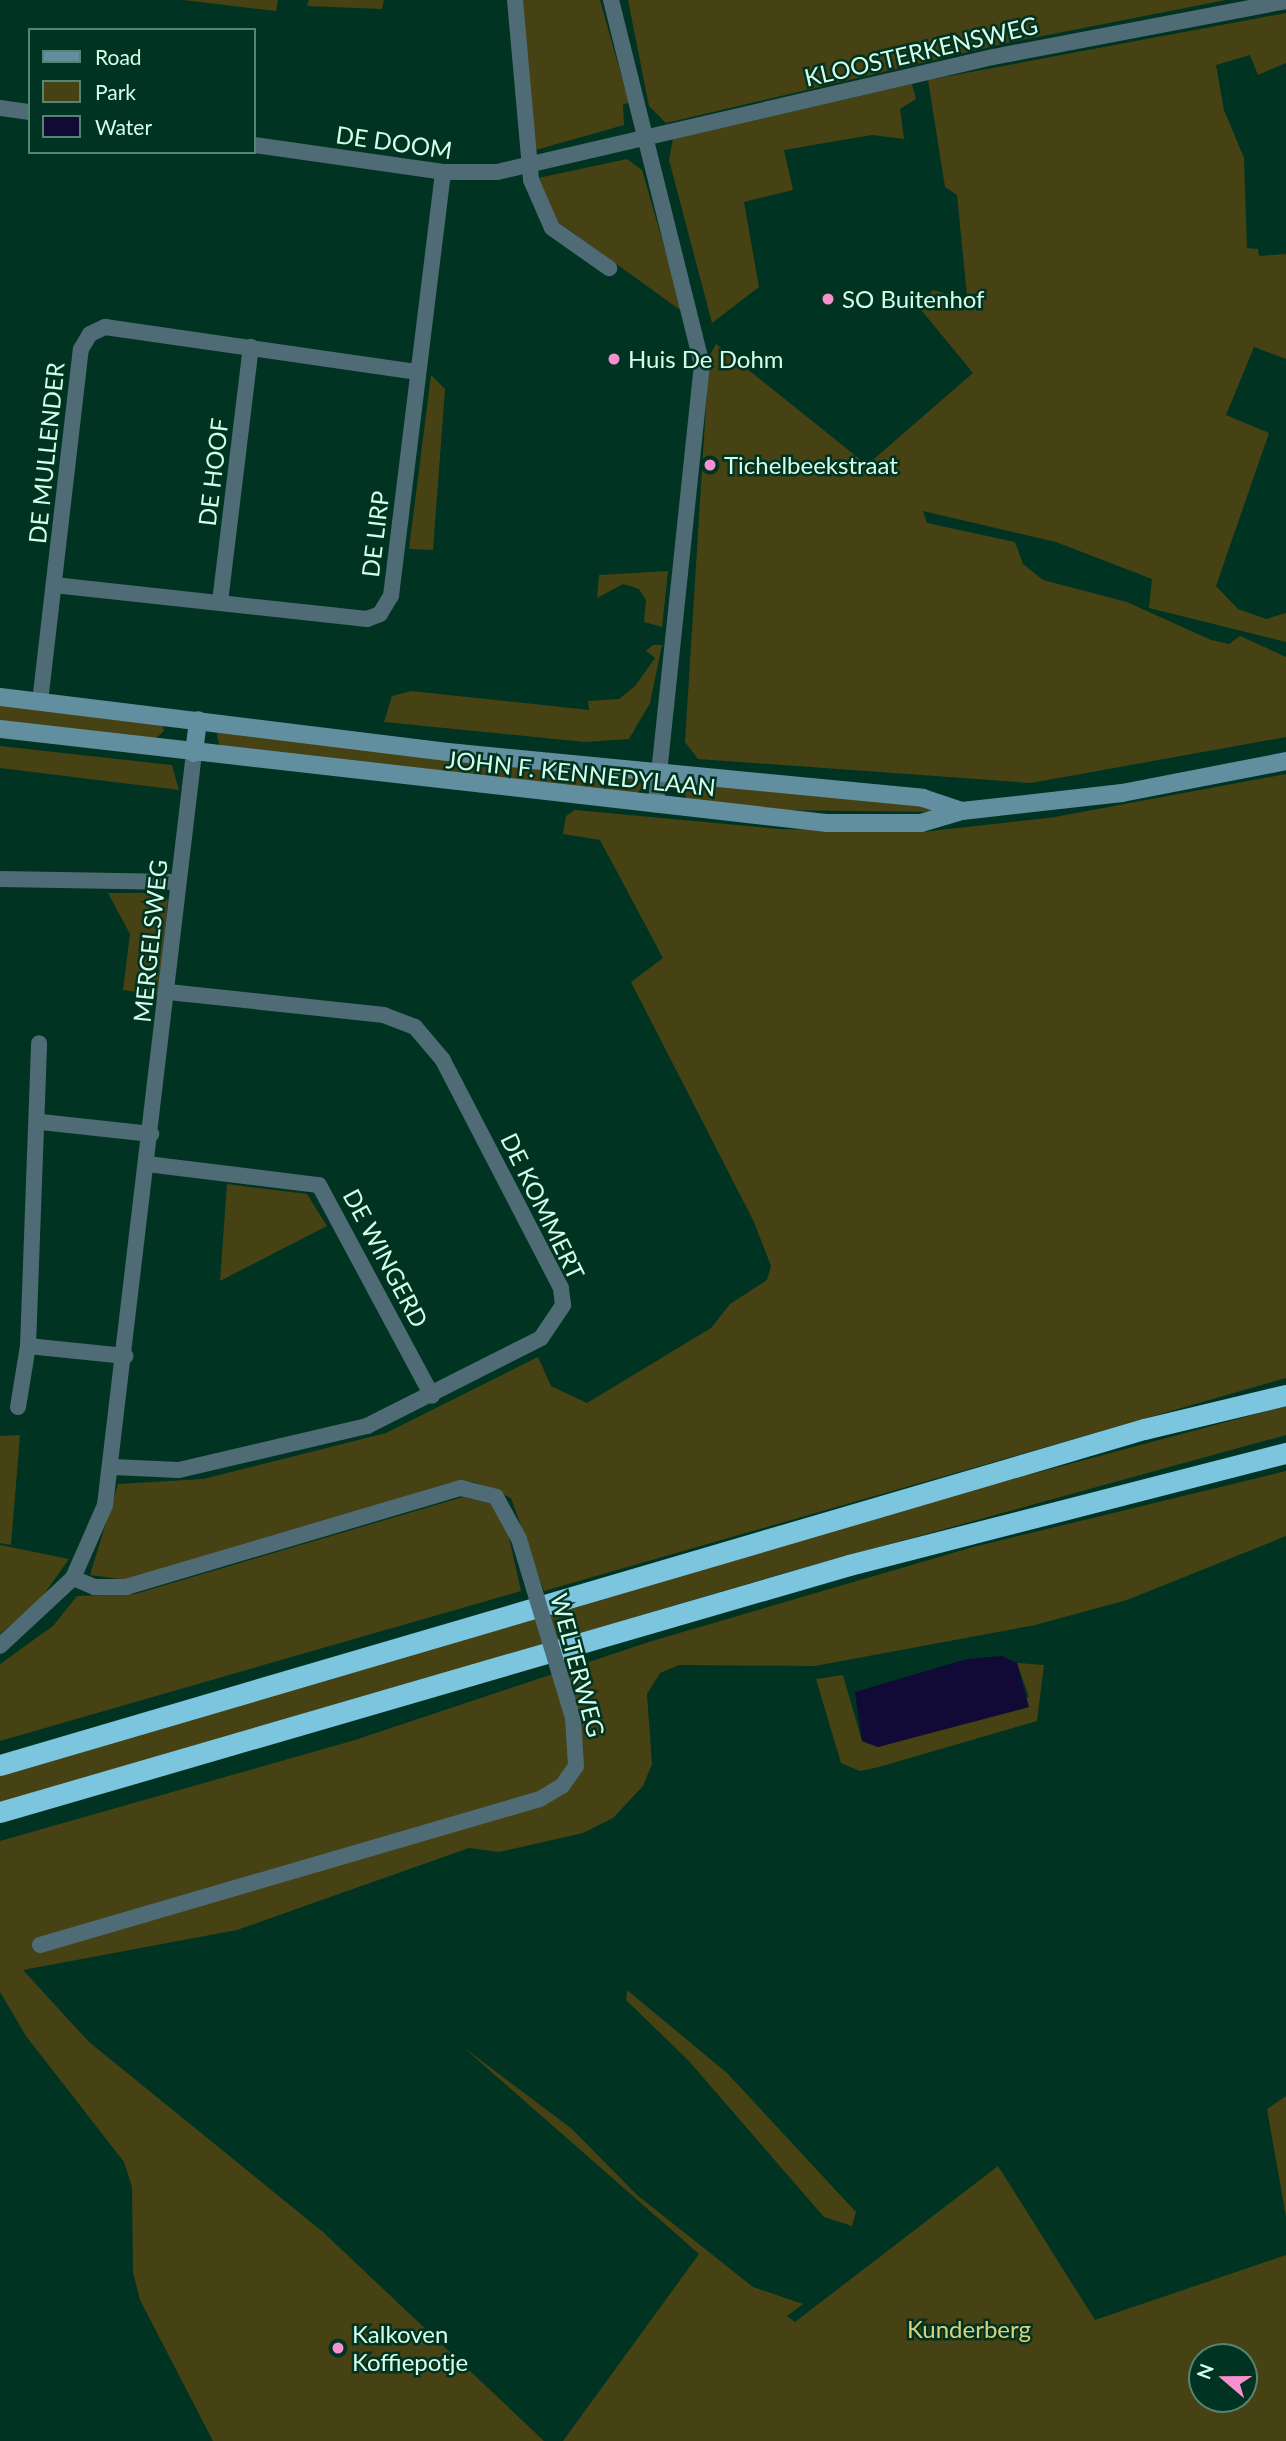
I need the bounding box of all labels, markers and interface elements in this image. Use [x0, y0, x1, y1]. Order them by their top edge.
street label: KLOOSTERKENSWEG [801, 10, 1041, 92]
legend [28, 28, 256, 154]
text: Road [95, 44, 142, 69]
text: Park [95, 79, 136, 104]
text: Water [95, 114, 152, 139]
street label: DE DOOM [334, 120, 454, 164]
place label: SO Buitenhof [842, 285, 985, 313]
marker: SO Buitenhof [820, 291, 836, 307]
place label: Huis De Dohm [628, 345, 784, 373]
marker: Huis De Dohm [606, 351, 622, 367]
street label: DE MULLENDER [22, 361, 70, 545]
street label: DE HOOF [192, 416, 234, 528]
place label: Tichelbeekstraat [724, 451, 898, 479]
marker: Tichelbeekstraat [702, 457, 718, 473]
street label: DE LIRP [355, 489, 395, 579]
street label: JOHN F. KENNEDYLAAN [445, 745, 717, 801]
street label: MERGELSWEG [127, 858, 173, 1024]
street label: DE KOMMERT [495, 1128, 591, 1284]
street label: DE WINGERD [337, 1184, 435, 1332]
street label: WELTERWEG [545, 1590, 611, 1740]
park label: Kunderberg [907, 2315, 1031, 2343]
place label: Kalkoven Koffiepotje [352, 2320, 468, 2376]
marker: Kalkoven Koffiepotje [330, 2340, 346, 2356]
north arrow [1188, 2343, 1258, 2413]
text: N [1191, 2361, 1218, 2382]

